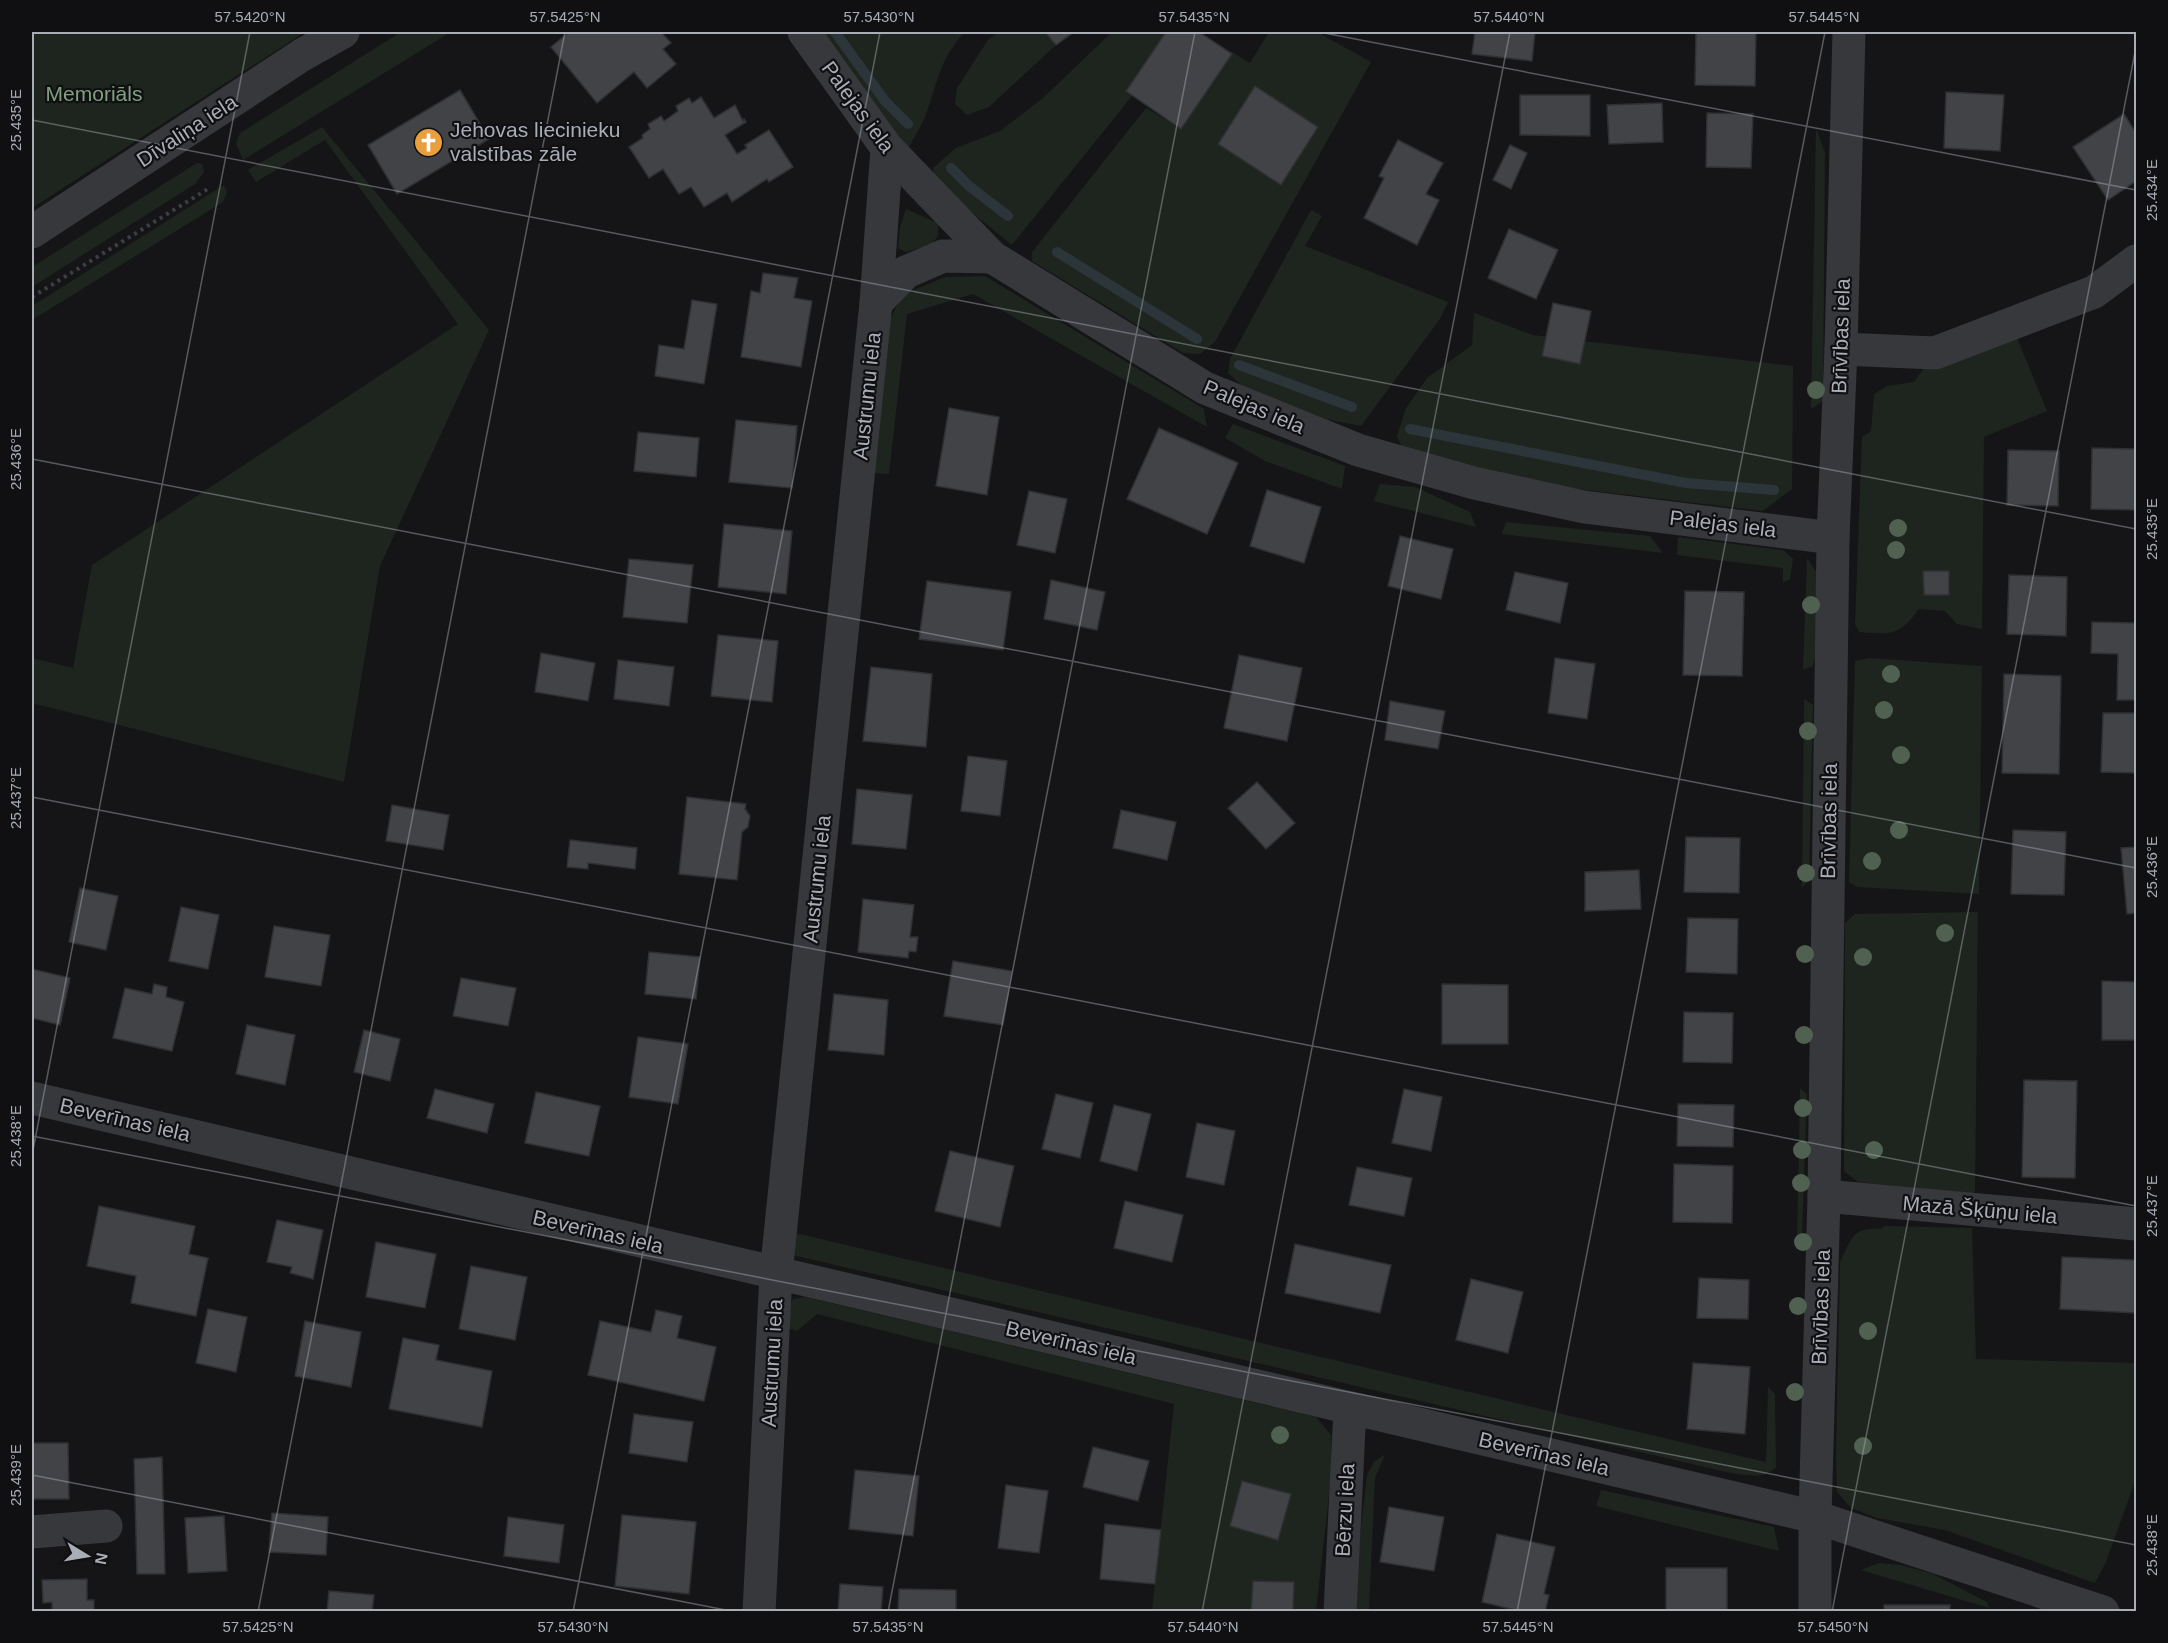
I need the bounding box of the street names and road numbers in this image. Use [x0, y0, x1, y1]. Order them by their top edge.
street label: Palejas iela [818, 56, 899, 157]
street label: Dīvaliņa iela [132, 90, 241, 171]
street label: Brīvības iela [1827, 278, 1854, 394]
street label: Austrumu iela [848, 331, 885, 461]
street label: Palejas iela [1200, 375, 1308, 438]
street label: Palejas iela [1668, 506, 1778, 542]
street label: Brīvības iela [1816, 763, 1841, 879]
street label: Austrumu iela [798, 814, 835, 944]
street label: Beverīnas iela [58, 1093, 193, 1146]
street label: Mazā Šķūņu iela [1902, 1191, 2059, 1228]
street label: Beverīnas iela [531, 1205, 666, 1258]
street label: Brīvības iela [1807, 1249, 1834, 1365]
street label: Austrumu iela [757, 1298, 786, 1428]
street label: Beverīnas iela [1004, 1316, 1139, 1369]
street label: Beverīnas iela [1477, 1427, 1612, 1480]
street label: Bērzu iela [1331, 1462, 1358, 1557]

